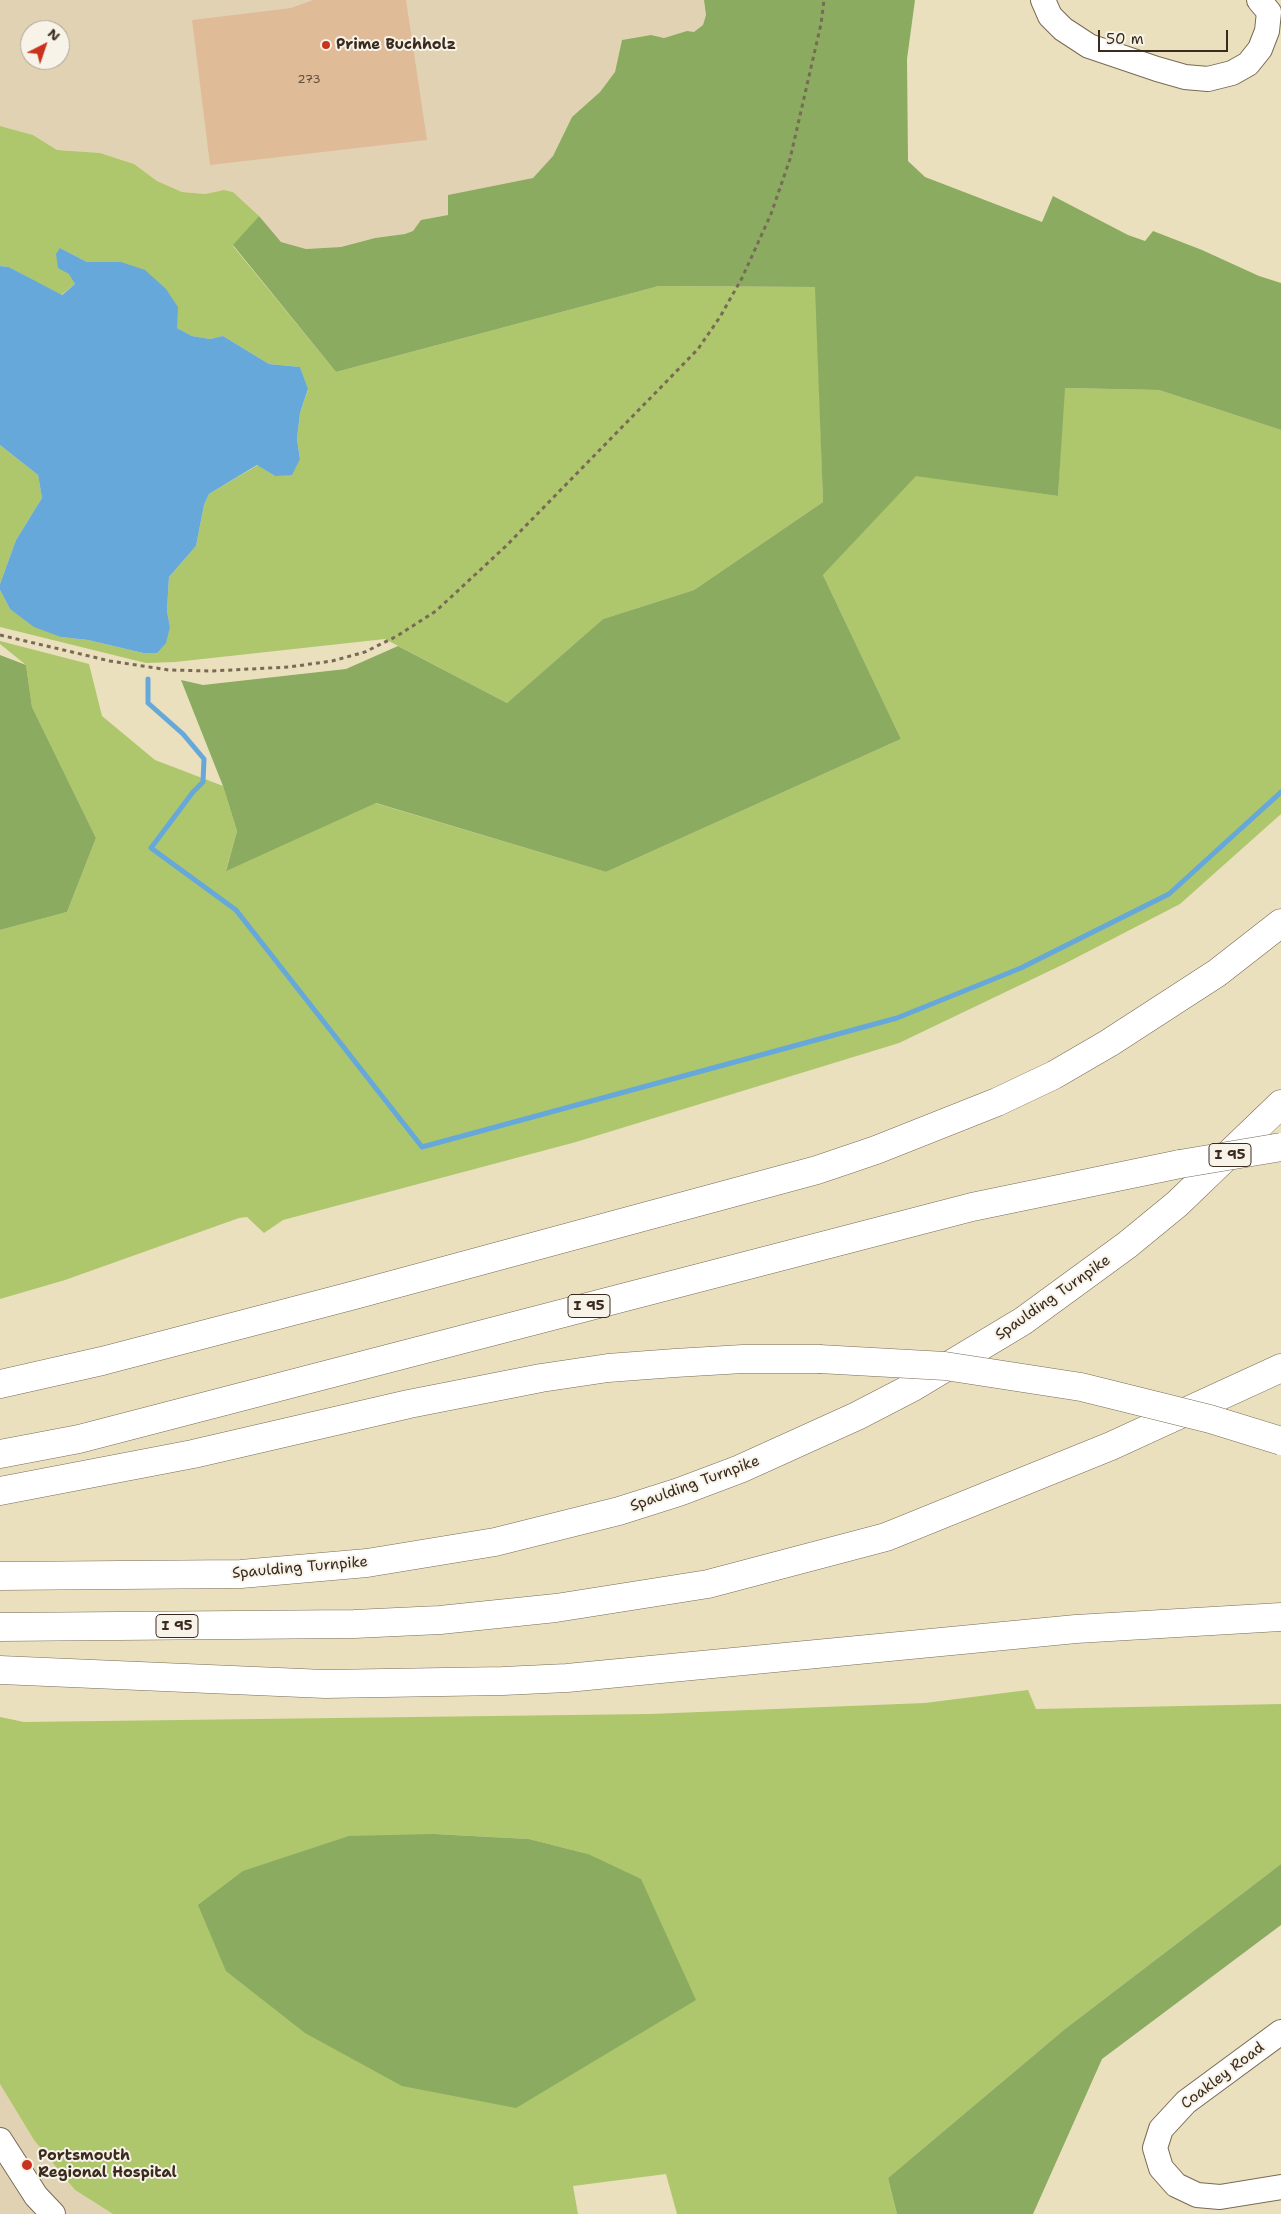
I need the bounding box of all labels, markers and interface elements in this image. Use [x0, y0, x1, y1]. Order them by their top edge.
north arrow [20, 20, 70, 70]
scale bar [1101, 20, 1231, 52]
text: N [44, 24, 64, 45]
text: 50 m [1106, 29, 1144, 49]
place label: Prime Buchholz [336, 36, 456, 54]
marker: Prime Buchholz [320, 39, 332, 51]
house number: 273 [297, 73, 321, 87]
road number: I 95 [1209, 1144, 1251, 1166]
street label: Spaulding Turnpike [992, 1252, 1114, 1344]
road number: I 95 [568, 1294, 610, 1318]
street label: Spaulding Turnpike [628, 1452, 762, 1516]
street label: Spaulding Turnpike [231, 1553, 369, 1583]
road number: I 95 [156, 1614, 198, 1638]
street label: Coakley Road [1178, 2039, 1268, 2113]
place label: Portsmouth Regional Hospital [38, 2147, 177, 2182]
marker: Portsmouth Regional Hospital [20, 2158, 34, 2172]

